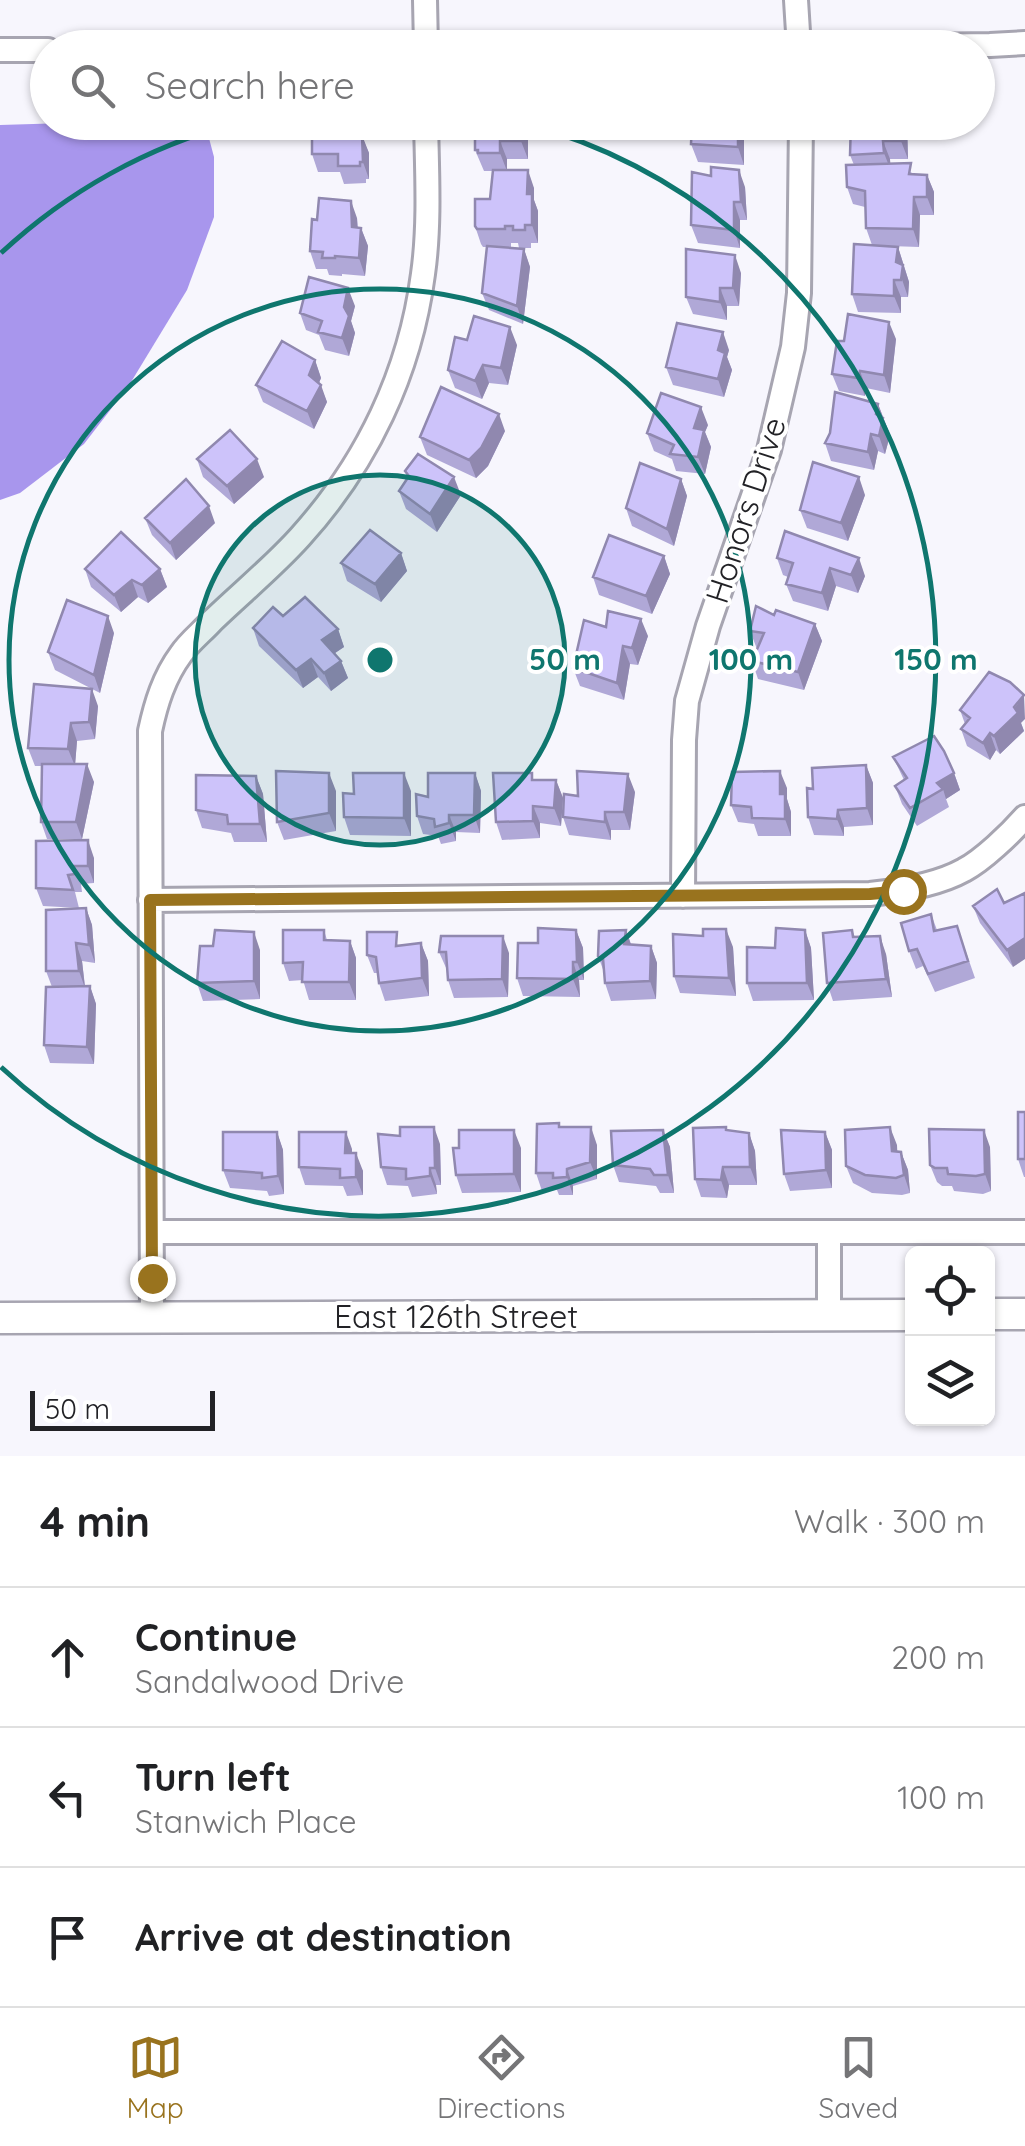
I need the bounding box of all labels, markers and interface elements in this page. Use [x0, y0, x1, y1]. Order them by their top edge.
search box [30, 30, 995, 140]
icon: search [65, 58, 120, 113]
text: Search here [145, 61, 355, 109]
street label: Honors Drive [696, 412, 794, 608]
text: 50 m [529, 640, 601, 678]
text: 100 m [709, 640, 793, 678]
text: 150 m [894, 640, 978, 678]
centre of rings [362, 642, 398, 678]
route start [881, 869, 927, 915]
map controls [905, 1246, 995, 1426]
button: locate [905, 1246, 995, 1336]
route end [130, 1256, 176, 1302]
street label: East 126th Street [334, 1296, 578, 1336]
button: layers [905, 1336, 995, 1426]
scale bar [30, 1386, 215, 1430]
text: 50 m [45, 1391, 110, 1426]
text: 4 min [40, 1495, 150, 1548]
text: Walk · 300 m [794, 1501, 985, 1541]
text: Continue [135, 1613, 297, 1661]
icon: ahead [40, 1630, 95, 1685]
text: 200 m [891, 1637, 985, 1677]
text: Sandalwood Drive [135, 1661, 404, 1701]
text: Turn left [135, 1753, 291, 1801]
icon: left [40, 1770, 95, 1825]
text: 100 m [897, 1777, 985, 1817]
text: Stanwich Place [135, 1801, 357, 1841]
icon: arrive [40, 1910, 95, 1965]
text: Arrive at destination [135, 1913, 512, 1961]
tab: Map [127, 2030, 184, 2125]
tab: Directions [437, 2030, 565, 2125]
tab: Saved [819, 2030, 898, 2125]

